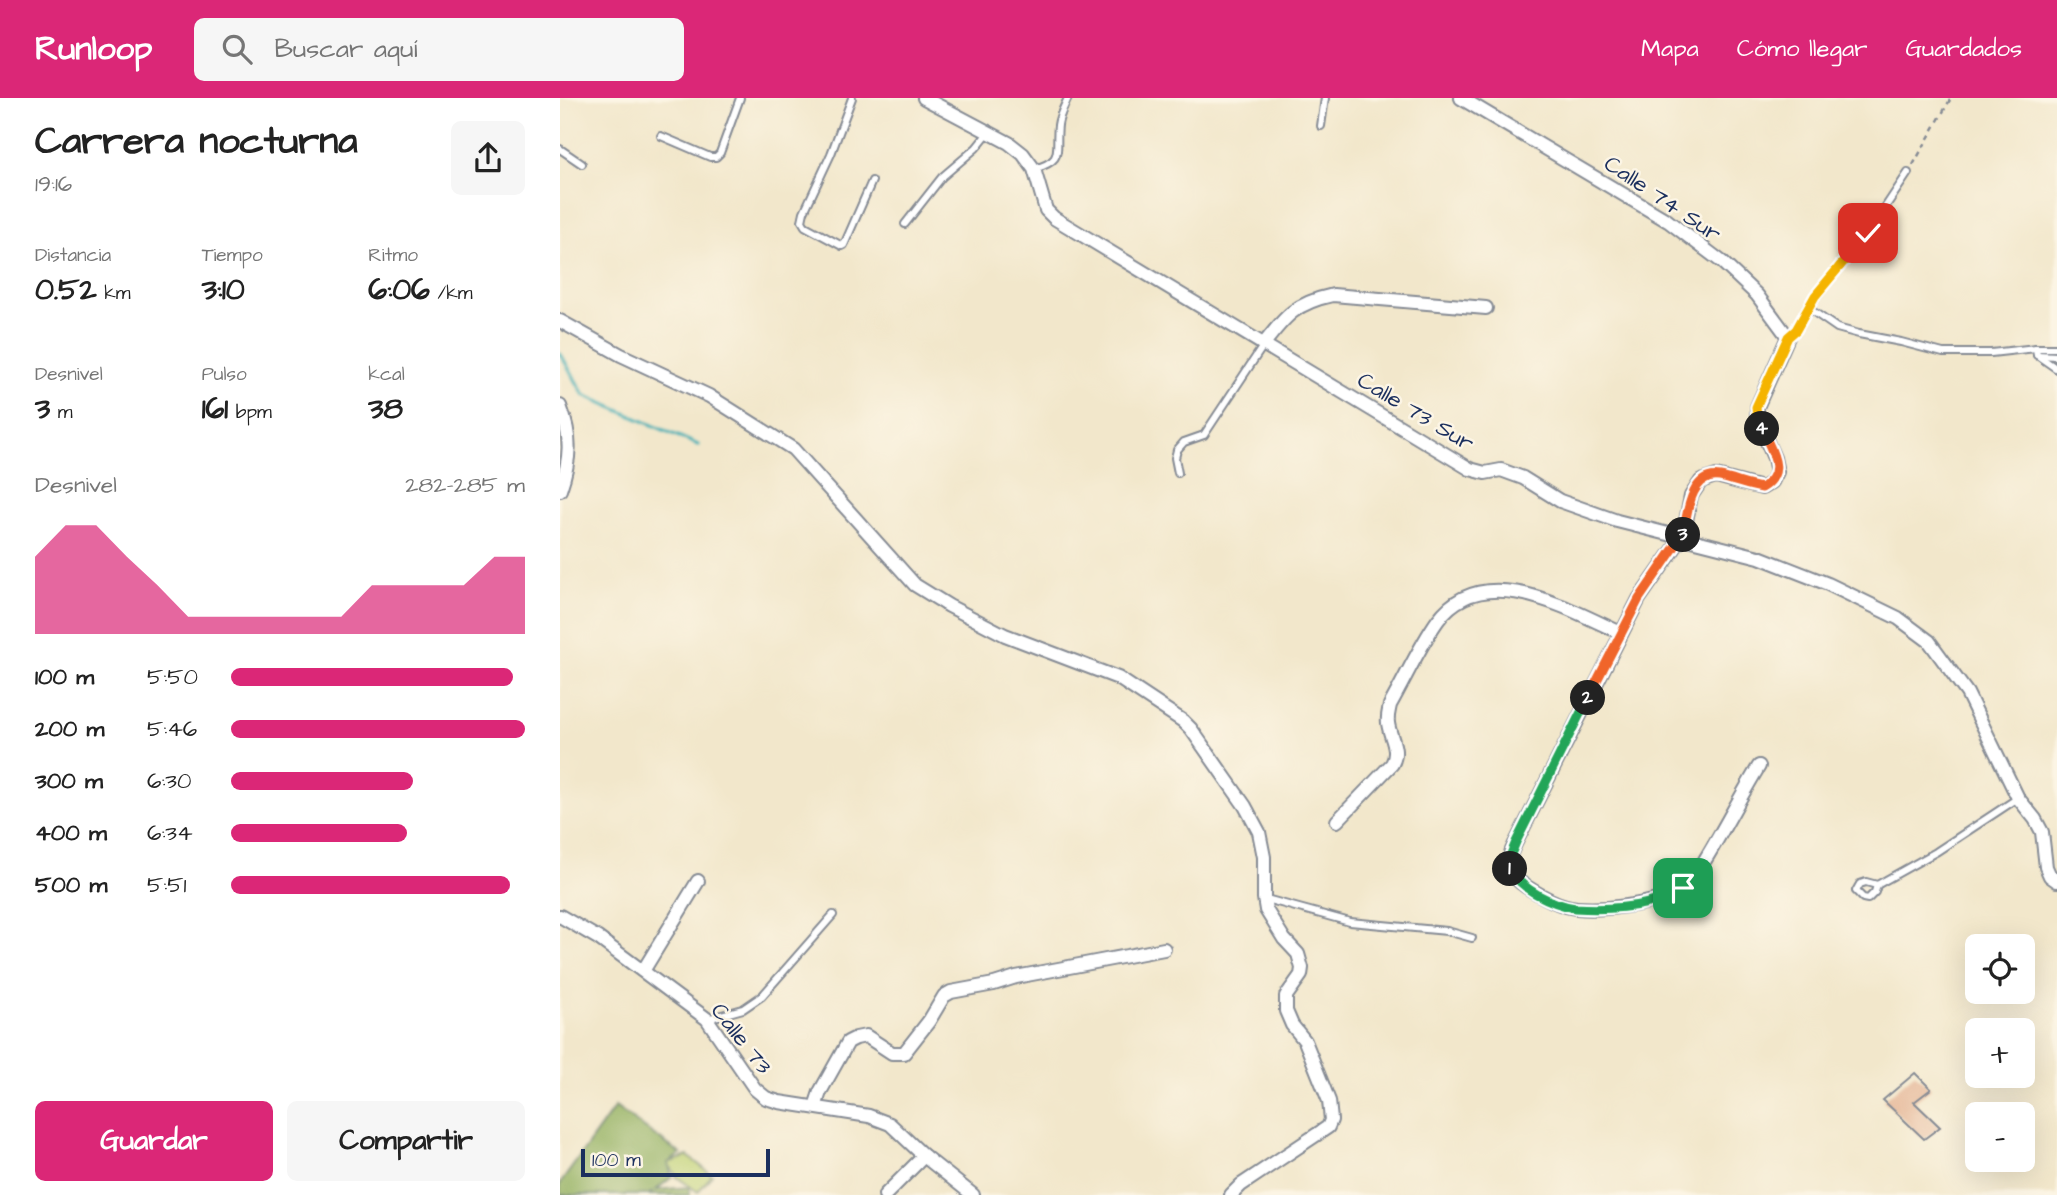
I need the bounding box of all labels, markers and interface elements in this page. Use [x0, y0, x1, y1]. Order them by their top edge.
search box [194, 18, 684, 81]
text: Runloop [35, 26, 152, 72]
icon: search [218, 30, 256, 68]
text: Buscar aquí [274, 31, 417, 67]
text: Mapa [1641, 32, 1699, 66]
text: Cómo llegar [1737, 32, 1867, 66]
text: Guardados [1905, 32, 2022, 66]
text: Carrera nocturna [35, 116, 358, 168]
button: share [451, 121, 525, 195]
street label: Calle 74 Sur [1598, 148, 1728, 250]
text: 19:16 [35, 168, 72, 200]
pin [1838, 203, 1898, 263]
icon: check [1849, 214, 1887, 252]
text: Distancia [35, 242, 111, 269]
text: Tiempo [202, 242, 263, 269]
text: Ritmo [368, 242, 418, 269]
text: 0.52 [35, 269, 97, 311]
text: 3:10 [202, 269, 245, 311]
text: 6:06 [368, 269, 430, 311]
text: km [97, 280, 131, 307]
text: /km [430, 280, 473, 307]
text: Desnivel [35, 361, 103, 388]
text: Pulso [202, 361, 247, 388]
text: kcal [368, 361, 405, 388]
street label: Calle 73 Sur [1351, 364, 1480, 459]
text: 3 [35, 388, 50, 430]
text: 161 [202, 388, 228, 430]
text: 38 [368, 388, 403, 430]
text: m [50, 399, 73, 426]
text: bpm [228, 399, 272, 426]
pin: 4 [1744, 412, 1780, 446]
text: 4 [1755, 415, 1768, 442]
text: Desnivel [35, 469, 117, 501]
text: 282–285 m [405, 469, 525, 501]
pin: 3 [1666, 518, 1700, 552]
text: 3 [1678, 521, 1687, 548]
text: 100 m [35, 661, 94, 693]
text: 5:50 [147, 661, 198, 693]
pin: 2 [1570, 680, 1606, 716]
text: 2 [1582, 684, 1593, 711]
text: 200 m [35, 713, 104, 745]
text: 5:46 [147, 713, 197, 745]
text: 300 m [35, 765, 103, 797]
text: 6:30 [147, 765, 191, 797]
text: 400 m [35, 817, 107, 849]
text: 6:34 [147, 817, 193, 849]
pin: 1 [1492, 852, 1528, 886]
text: 1 [1508, 855, 1511, 882]
pin [1653, 858, 1713, 918]
text: 500 m [35, 869, 107, 901]
text: 5:51 [147, 869, 186, 901]
icon: arrive [1664, 869, 1702, 907]
map controls [1965, 934, 2035, 1172]
button: locate [1965, 934, 2035, 1004]
street label: Calle 73 [703, 996, 779, 1081]
button: + [1965, 1018, 2035, 1088]
button: Guardar [35, 1101, 273, 1181]
button: Compartir [287, 1101, 525, 1181]
button: − [1965, 1102, 2035, 1172]
scale bar [581, 1146, 770, 1178]
text: 100 m [592, 1147, 641, 1174]

